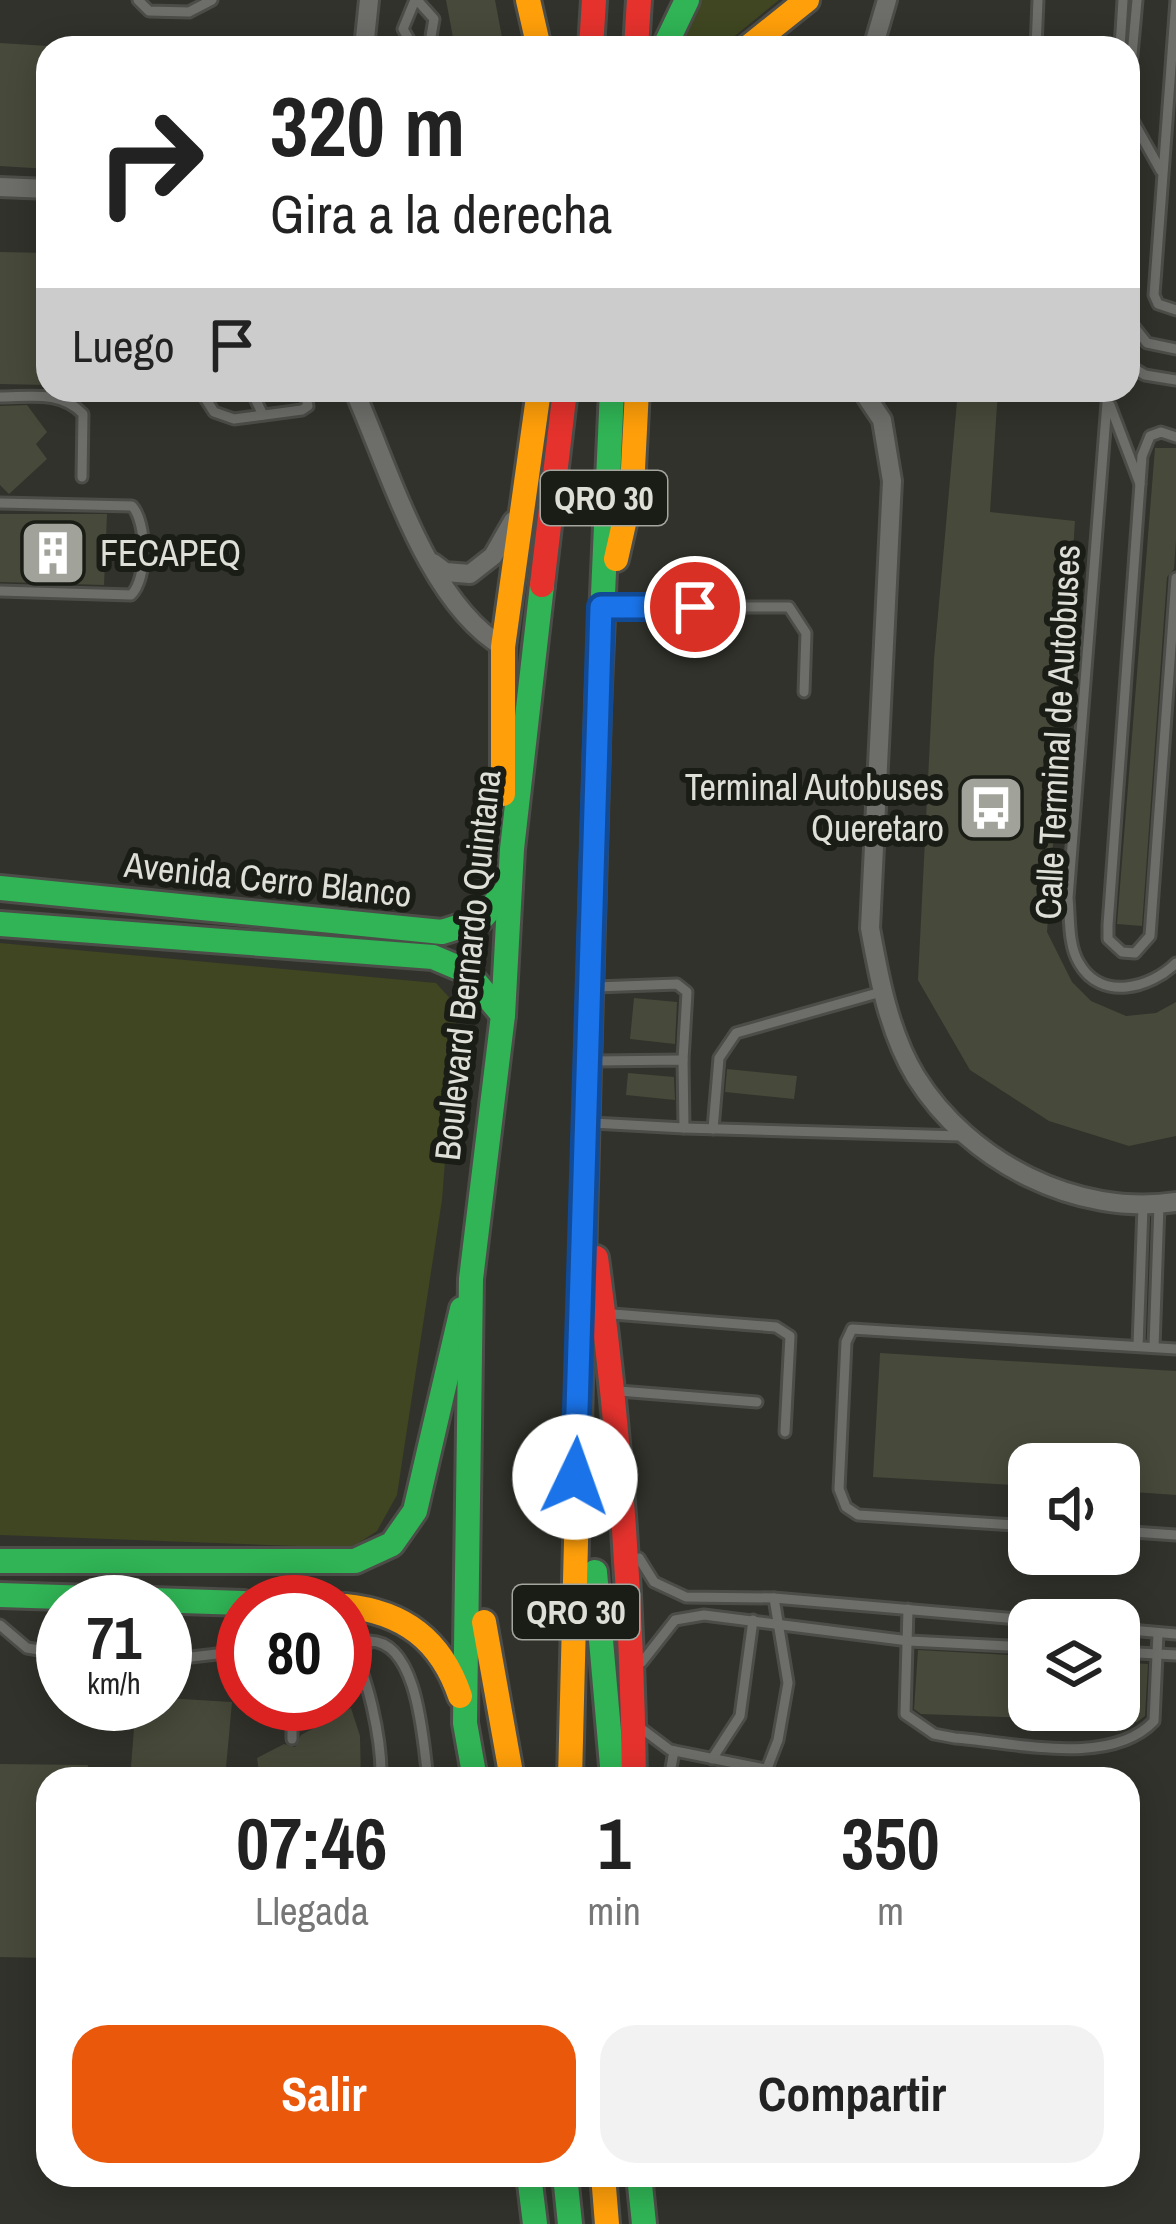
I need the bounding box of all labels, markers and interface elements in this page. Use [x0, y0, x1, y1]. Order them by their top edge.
text: 320 m [270, 69, 465, 182]
icon: right [72, 84, 228, 240]
text: Gira a la derecha [270, 177, 612, 250]
icon: arrive [199, 312, 265, 378]
text: Luego [72, 315, 175, 376]
road number: QRO 30 [541, 471, 667, 525]
building icon: FECAPEQ [18, 518, 88, 588]
place label: FECAPEQ [100, 529, 241, 577]
street label: Calle Terminal de Autobuses [1023, 543, 1091, 921]
pin [644, 556, 746, 658]
icon: arrive [662, 574, 728, 640]
place label: Terminal Autobuses Queretaro [685, 763, 944, 852]
street label: Boulevard Bernardo Quintana [423, 767, 511, 1163]
bus stop icon: Terminal Autobuses Queretaro [956, 773, 1026, 843]
street label: Avenida Cerro Blanco [121, 840, 414, 918]
position arrow [512, 1414, 638, 1540]
map controls [1008, 1443, 1140, 1731]
button: sound [1008, 1443, 1140, 1575]
speed limit sign: 80 [216, 1575, 372, 1731]
road number: QRO 30 [513, 1585, 639, 1639]
text: 71 [87, 1597, 141, 1678]
button: layers [1008, 1599, 1140, 1731]
text: km/h [87, 1663, 141, 1703]
text: 07:46 [236, 1794, 387, 1891]
text: 1 [598, 1794, 631, 1891]
text: 350 [841, 1794, 940, 1891]
text: Llegada [255, 1885, 369, 1937]
text: min [588, 1885, 641, 1937]
text: m [877, 1885, 904, 1937]
button: Salir [72, 2025, 576, 2163]
button: Compartir [600, 2025, 1104, 2163]

